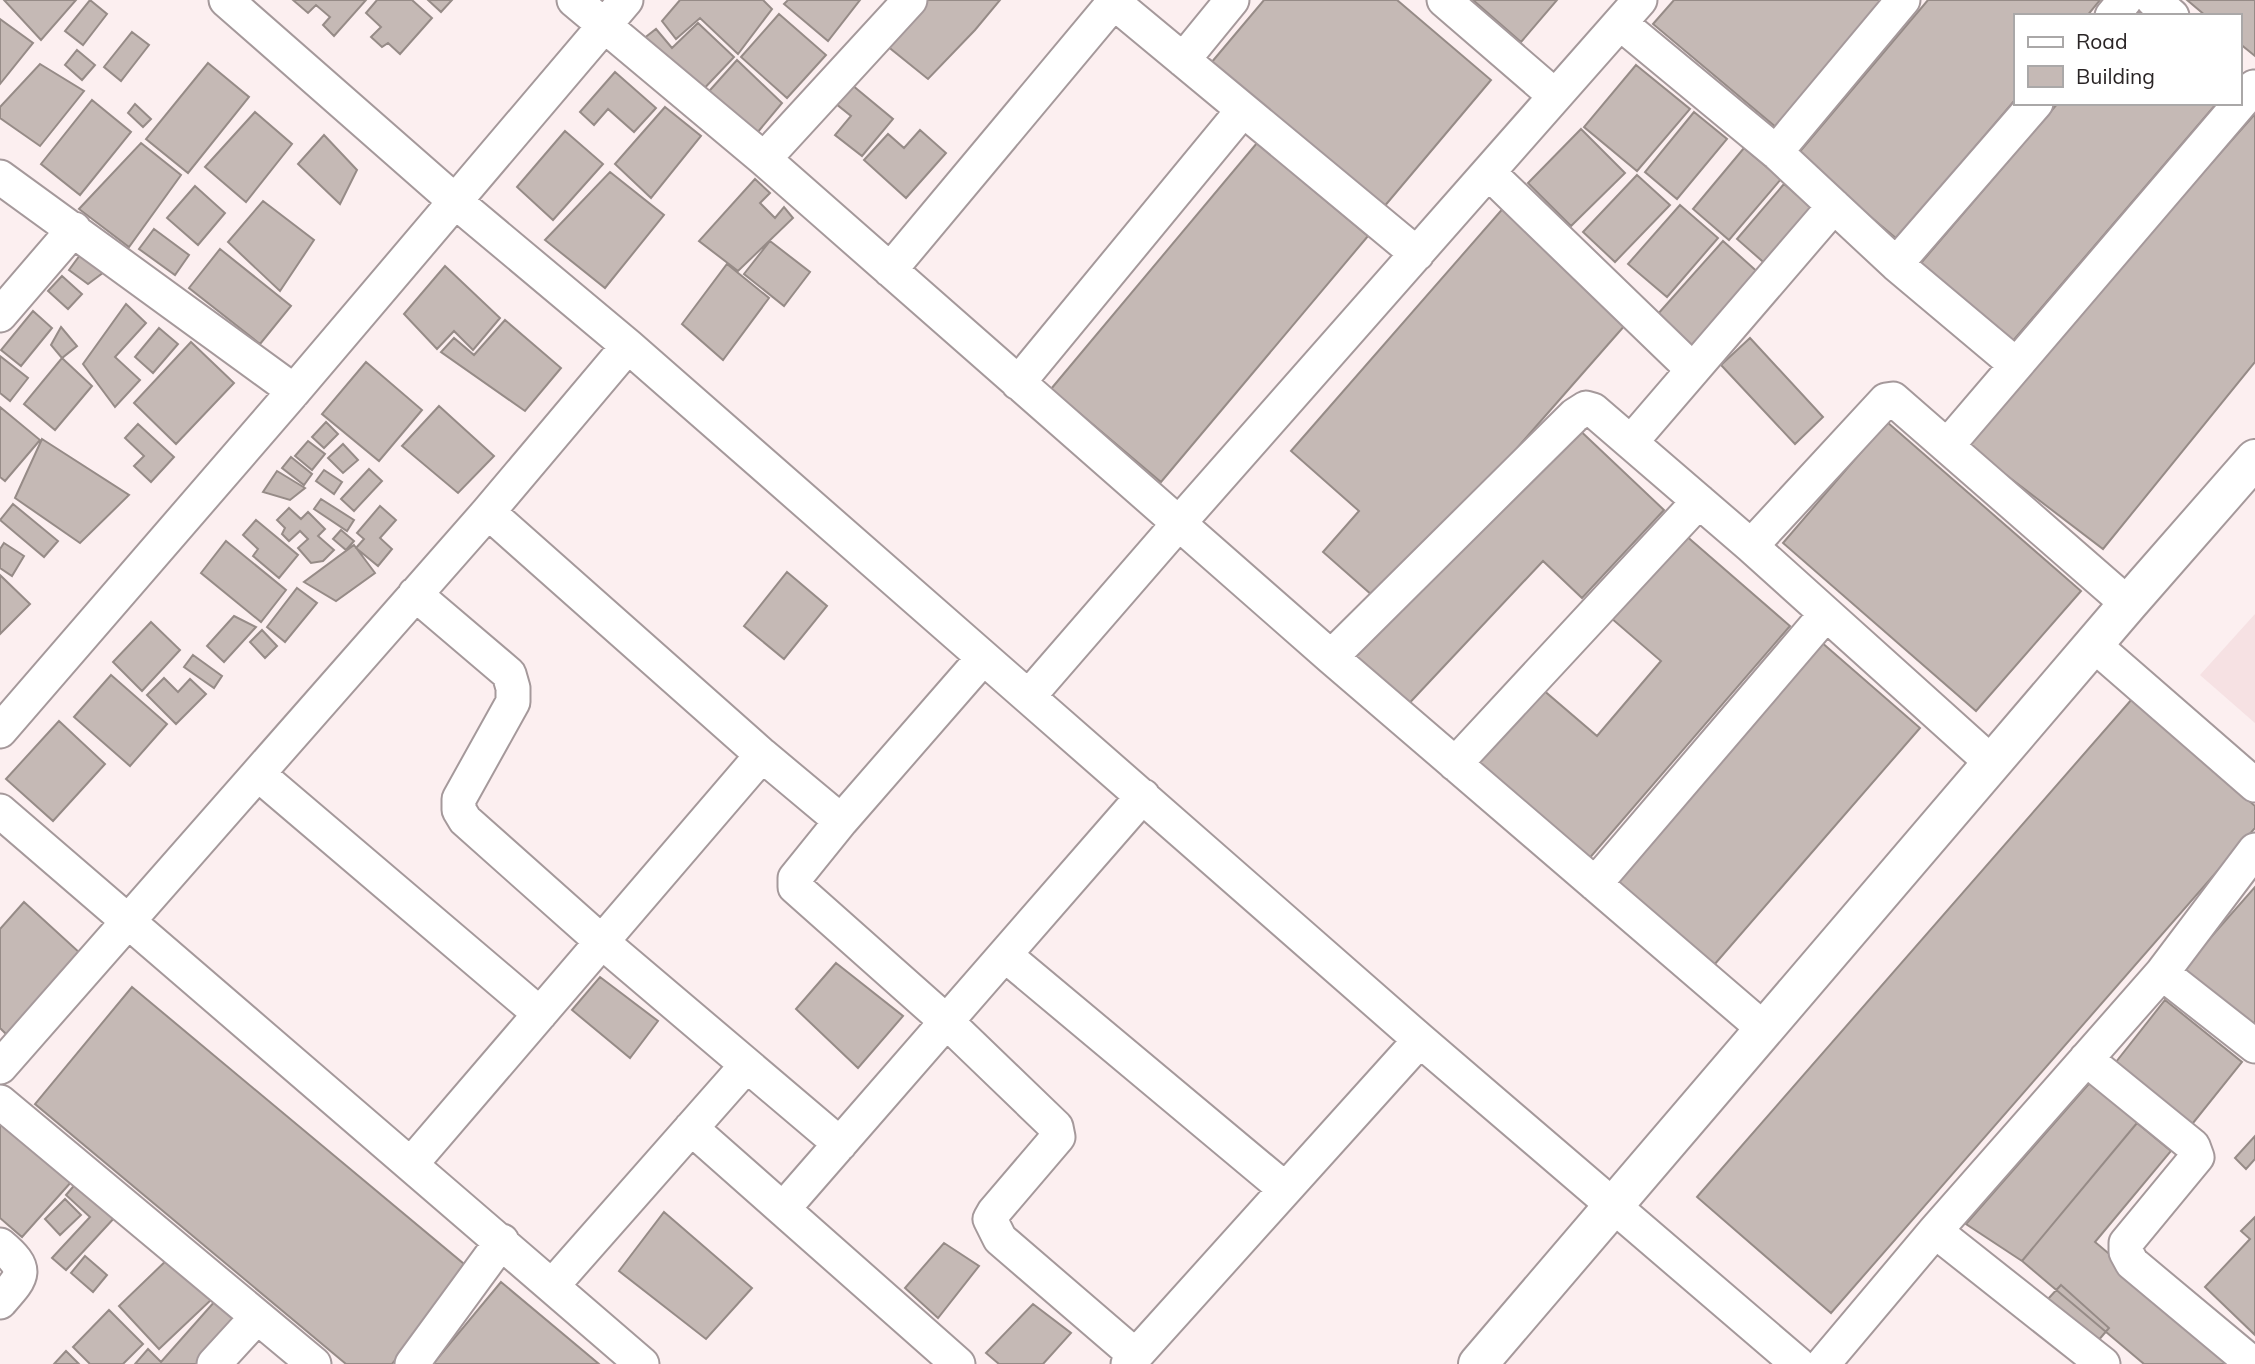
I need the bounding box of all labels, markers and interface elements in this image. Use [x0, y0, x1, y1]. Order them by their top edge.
legend [2014, 14, 2241, 105]
text: Road [2076, 28, 2127, 54]
text: Building [2076, 63, 2155, 89]

